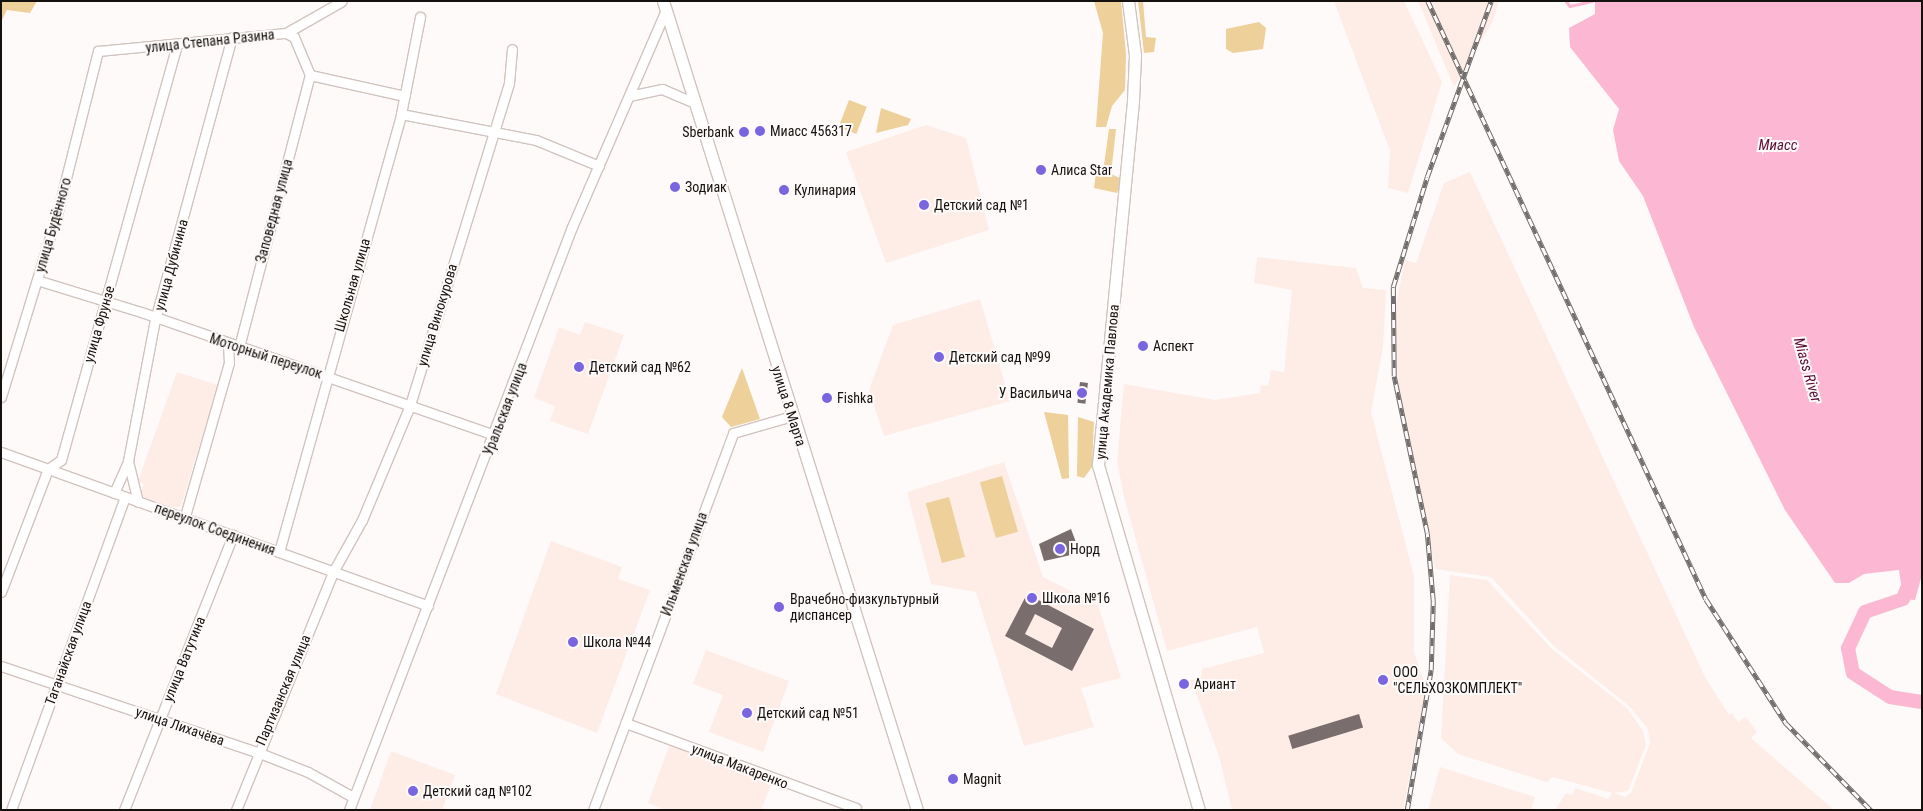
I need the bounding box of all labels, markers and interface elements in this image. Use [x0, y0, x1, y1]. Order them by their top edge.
street label: улица Степана Разина [145, 26, 275, 56]
place label: Миасс 456317 [770, 123, 852, 139]
place label: Sberbank [682, 124, 734, 140]
marker: Миасс 456317 [754, 125, 766, 137]
marker: Sberbank [738, 126, 750, 138]
water label: Миасс [1759, 137, 1797, 155]
street label: Заповедная улица [252, 157, 296, 265]
place label: Алиса Star [1051, 162, 1112, 178]
marker: Алиса Star [1035, 164, 1047, 176]
street label: улица Будённого [31, 176, 75, 274]
place label: Зодиак [685, 179, 727, 195]
marker: Зодиак [669, 181, 681, 193]
place label: Кулинария [794, 182, 856, 198]
marker: Кулинария [778, 184, 790, 196]
place label: Детский сад №1 [934, 197, 1029, 213]
marker: Детский сад №1 [918, 199, 930, 211]
street label: улица Дубинина [151, 217, 191, 313]
street label: Школьная улица [331, 236, 373, 334]
street label: улица Винокурова [413, 262, 461, 368]
street label: улица Фрунзе [80, 284, 118, 364]
street label: улица Академика Павлова [1092, 304, 1122, 460]
street label: Моторный переулок [208, 330, 324, 382]
water label: Miass River [1789, 336, 1825, 404]
place label: Аспект [1153, 338, 1194, 354]
marker: Аспект [1137, 340, 1149, 352]
place label: Детский сад №99 [949, 349, 1051, 365]
marker: Детский сад №99 [933, 351, 945, 363]
place label: Детский сад №62 [589, 359, 691, 375]
street label: Уральская улица [480, 360, 530, 458]
marker: Детский сад №62 [573, 361, 585, 373]
street label: улица 8 Марта [768, 364, 810, 448]
place label: У Васильича [999, 385, 1072, 401]
marker: У Васильича [1076, 387, 1088, 399]
place label: Fishka [837, 390, 873, 406]
marker: Fishka [821, 392, 833, 404]
street label: переулок Соединения [152, 499, 278, 559]
street label: Ильменская улица [657, 510, 711, 618]
place label: Норд [1070, 541, 1100, 557]
marker: Норд [1054, 543, 1066, 555]
place label: Школа №16 [1042, 590, 1110, 606]
place label: Врачебно-физкультурный диспансер [790, 591, 939, 624]
marker: Школа №16 [1026, 592, 1038, 604]
street label: Таганайская улица [41, 599, 95, 707]
marker: Врачебно-физкультурный диспансер [772, 600, 786, 614]
street label: улица Ватутина [159, 614, 209, 704]
street label: Партизанская улица [252, 632, 314, 748]
place label: Школа №44 [583, 634, 651, 650]
marker: Школа №44 [567, 636, 579, 648]
place label: ООО "СЕЛЬХОЗКОМПЛЕКТ" [1393, 664, 1522, 696]
marker: ООО "СЕЛЬХОЗКОМПЛЕКТ" [1377, 674, 1389, 686]
place label: Ариант [1194, 676, 1236, 692]
marker: Ариант [1178, 678, 1190, 690]
street label: улица Лихачёва [133, 703, 227, 749]
place label: Детский сад №51 [757, 705, 859, 721]
marker: Детский сад №51 [741, 707, 753, 719]
street label: улица Макаренко [689, 740, 791, 792]
place label: Magnit [963, 771, 1001, 787]
marker: Magnit [947, 773, 959, 785]
place label: Детский сад №102 [423, 783, 532, 799]
marker: Детский сад №102 [407, 785, 419, 797]

